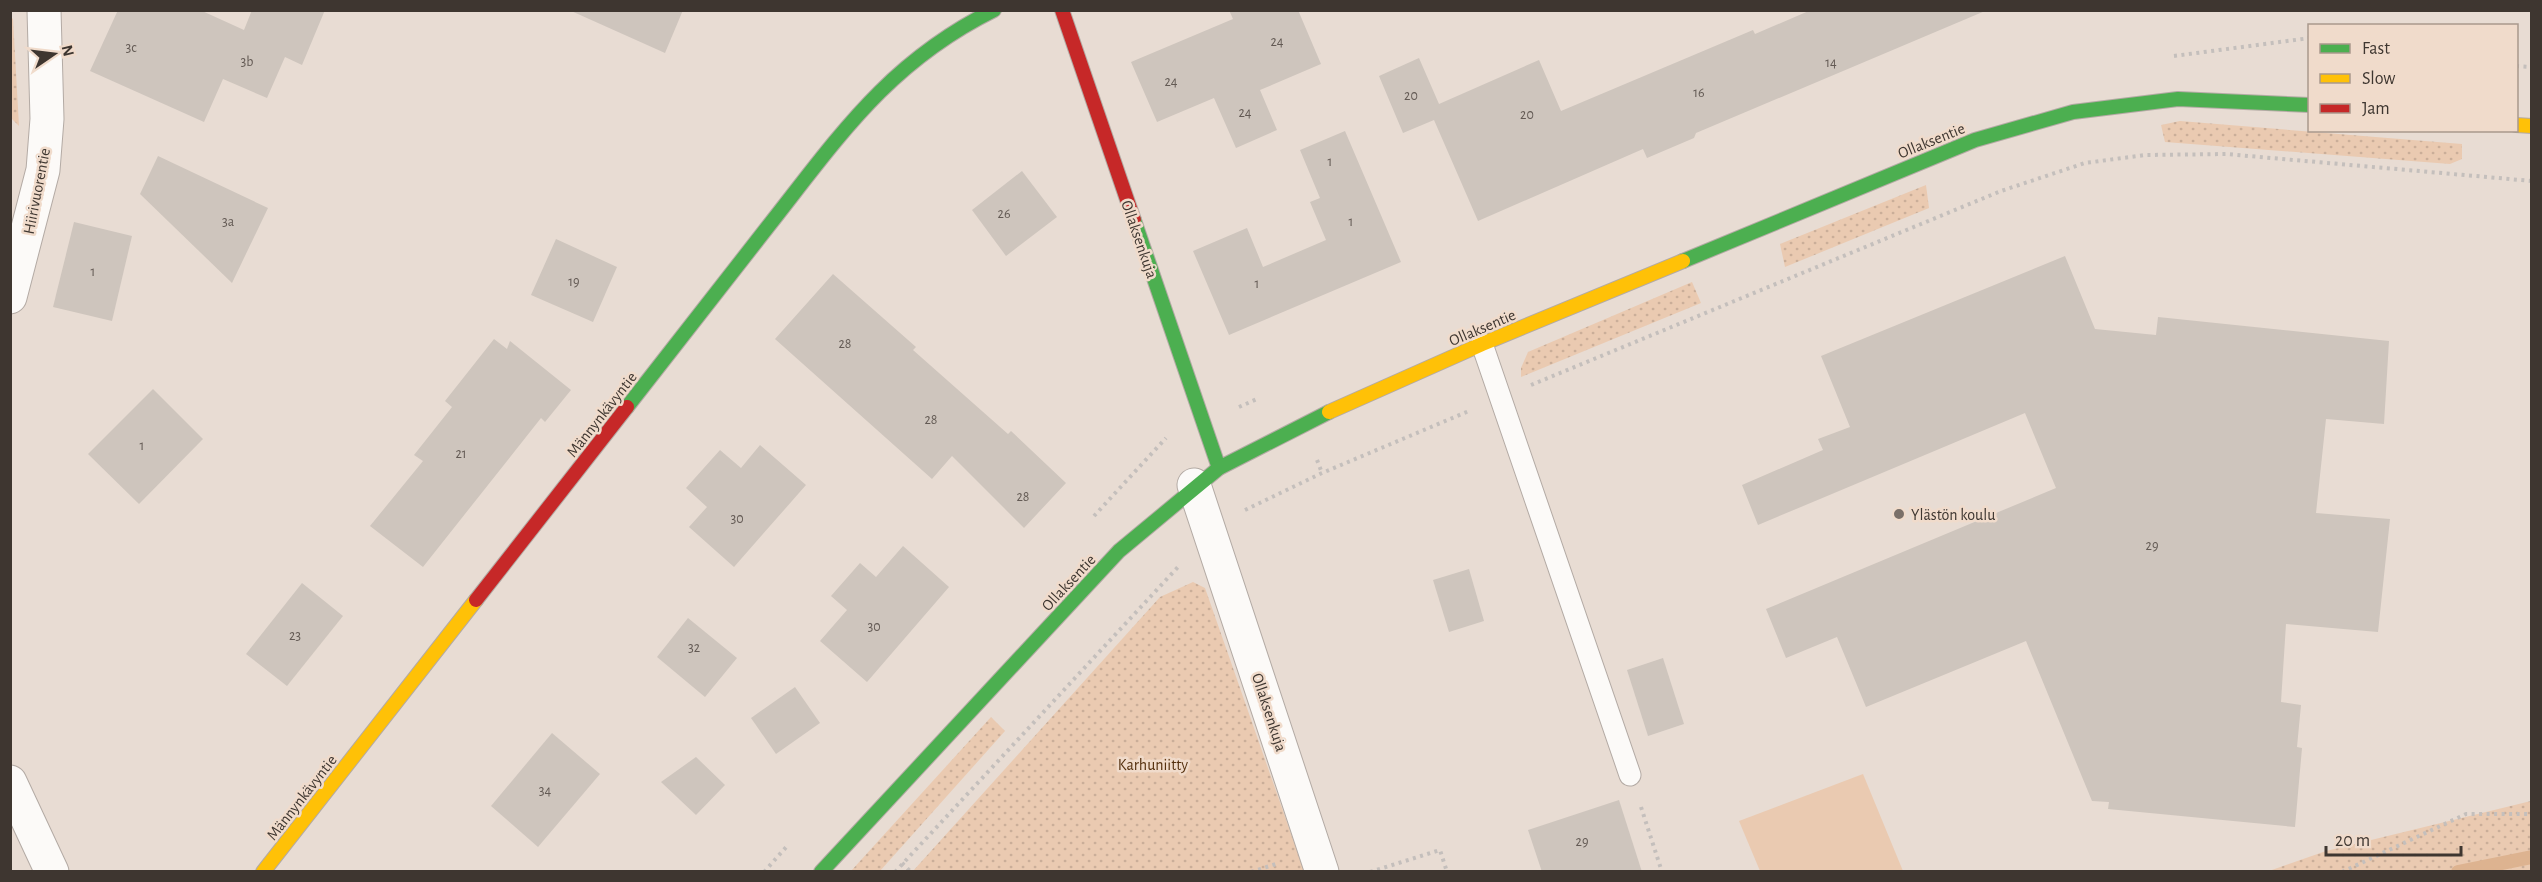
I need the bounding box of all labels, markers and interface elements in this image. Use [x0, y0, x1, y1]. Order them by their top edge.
north arrow [24, 24, 84, 84]
legend [2308, 24, 2518, 132]
house number: 24 [1270, 35, 1284, 49]
text: Fast [2362, 40, 2390, 58]
house number: 3c [125, 41, 137, 55]
text: N [58, 43, 77, 58]
house number: 3b [241, 55, 253, 69]
house number: 14 [1825, 56, 1837, 70]
text: Slow [2362, 70, 2395, 88]
house number: 24 [1164, 75, 1178, 89]
house number: 16 [1693, 86, 1705, 100]
house number: 20 [1404, 89, 1418, 103]
text: Jam [2362, 100, 2390, 118]
house number: 24 [1238, 106, 1252, 120]
house number: 20 [1520, 108, 1534, 122]
street label: Ollaksentie [1896, 120, 1967, 162]
street label: Hiirivuorentie [21, 147, 53, 236]
house number: 1 [1328, 155, 1332, 169]
street label: Ollaksenkuja [1117, 198, 1160, 281]
house number: 26 [998, 207, 1010, 221]
house number: 3a [222, 215, 235, 229]
house number: 1 [1349, 215, 1353, 229]
house number: 1 [91, 265, 95, 279]
house number: 19 [568, 275, 580, 289]
house number: 1 [1255, 277, 1259, 291]
street label: Ollaksentie [1447, 307, 1518, 349]
house number: 28 [838, 337, 852, 351]
street label: Männynkävyntie [564, 369, 641, 461]
house number: 28 [924, 413, 938, 427]
house number: 1 [140, 439, 144, 453]
house number: 21 [455, 447, 467, 461]
house number: 28 [1016, 490, 1030, 504]
marker: Ylästön koulu [1892, 507, 1906, 521]
place label: Ylästön koulu [1911, 507, 1995, 523]
house number: 30 [730, 512, 744, 526]
house number: 29 [2146, 539, 2158, 553]
street label: Ollaksentie [1039, 551, 1099, 614]
house number: 30 [867, 620, 881, 634]
house number: 23 [289, 629, 301, 643]
house number: 32 [688, 641, 700, 655]
street label: Ollaksenkuja [1248, 671, 1289, 754]
street label: Männynkävyntie [264, 752, 341, 844]
park label: Karhuniitty [1118, 757, 1188, 774]
house number: 34 [539, 784, 552, 798]
scale bar [2326, 819, 2461, 857]
text: 20 m [2335, 832, 2370, 850]
house number: 29 [1576, 835, 1588, 849]

